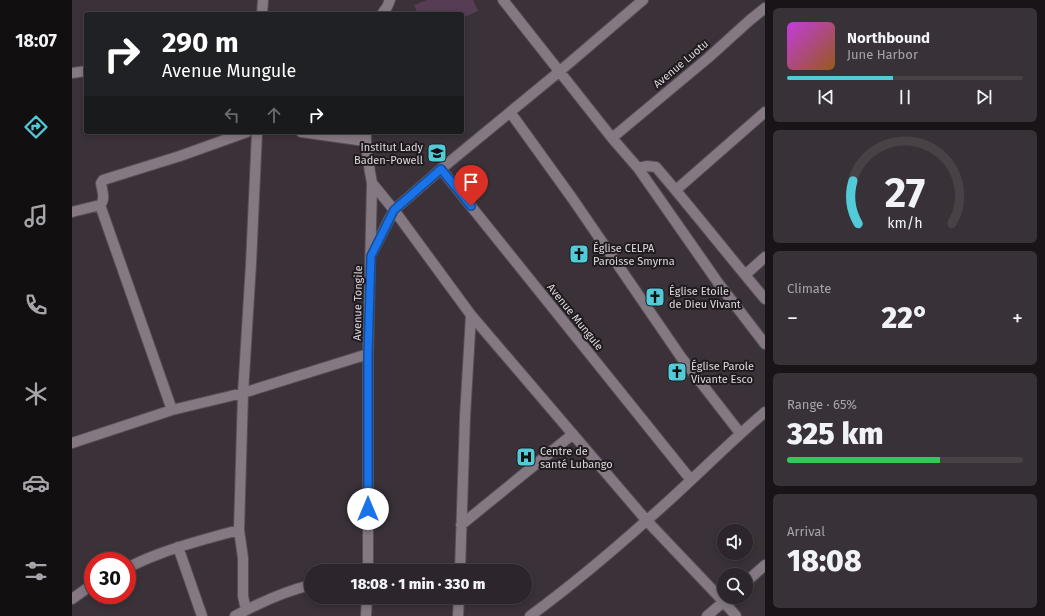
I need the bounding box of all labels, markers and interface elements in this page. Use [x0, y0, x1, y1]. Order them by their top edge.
text: 290 m [162, 26, 239, 59]
icon: right [96, 28, 148, 80]
text: Northbound [847, 29, 930, 47]
text: 18:07 [15, 30, 57, 52]
street label: Avenue Luotu [651, 37, 711, 91]
text: June Harbor [847, 47, 918, 62]
text: Avenue Mungule [162, 60, 296, 82]
icon: previous [815, 86, 837, 108]
icon: pause [894, 86, 916, 108]
icon: next [973, 86, 995, 108]
icon: left [221, 104, 243, 126]
icon: ahead [263, 104, 285, 126]
icon: right [305, 104, 327, 126]
icon: directions [22, 113, 50, 141]
place label: Institut Lady Baden-Powell [354, 141, 424, 167]
school or university icon: Institut Lady Baden-Powell [426, 142, 448, 164]
pin [454, 165, 488, 206]
text: 27 [885, 168, 925, 218]
icon: arrive [460, 171, 482, 193]
icon: music [22, 202, 50, 230]
text: km/h [887, 215, 923, 232]
place label: Église CELPA Paroisse Smyrna [593, 241, 675, 268]
church icon: Église CELPA Paroisse Smyrna [568, 243, 590, 265]
street label: Avenue Tongile [351, 265, 365, 341]
street label: Avenue Mungule [544, 281, 606, 353]
text: Climate [787, 281, 831, 296]
place label: Église Etoile de Dieu Vivant [669, 284, 741, 311]
church icon: Église Etoile de Dieu Vivant [644, 286, 666, 308]
icon: phone [22, 291, 50, 319]
text: 22° [882, 300, 929, 336]
text: − [787, 305, 798, 332]
text: + [1012, 305, 1023, 332]
place label: Église Parole Vivante Esco [691, 359, 754, 386]
church icon: Église Parole Vivante Esco [666, 361, 688, 383]
icon: climate [22, 380, 50, 408]
text: Range · 65% [787, 397, 857, 412]
text: 325 km [787, 416, 884, 452]
place label: Centre de santé Lubango [540, 445, 613, 471]
hospital icon: Centre de santé Lubango [515, 446, 537, 468]
icon: car [22, 469, 50, 497]
position arrow [347, 488, 389, 530]
map controls [717, 524, 753, 604]
button: sound [717, 524, 753, 560]
text: Arrival [787, 524, 825, 539]
text: 18:08 [787, 543, 862, 579]
speed limit sign: 30 [84, 552, 136, 604]
icon: filters [22, 557, 50, 585]
button: search [717, 568, 753, 604]
text: 18:08 · 1 min · 330 m [351, 575, 485, 593]

